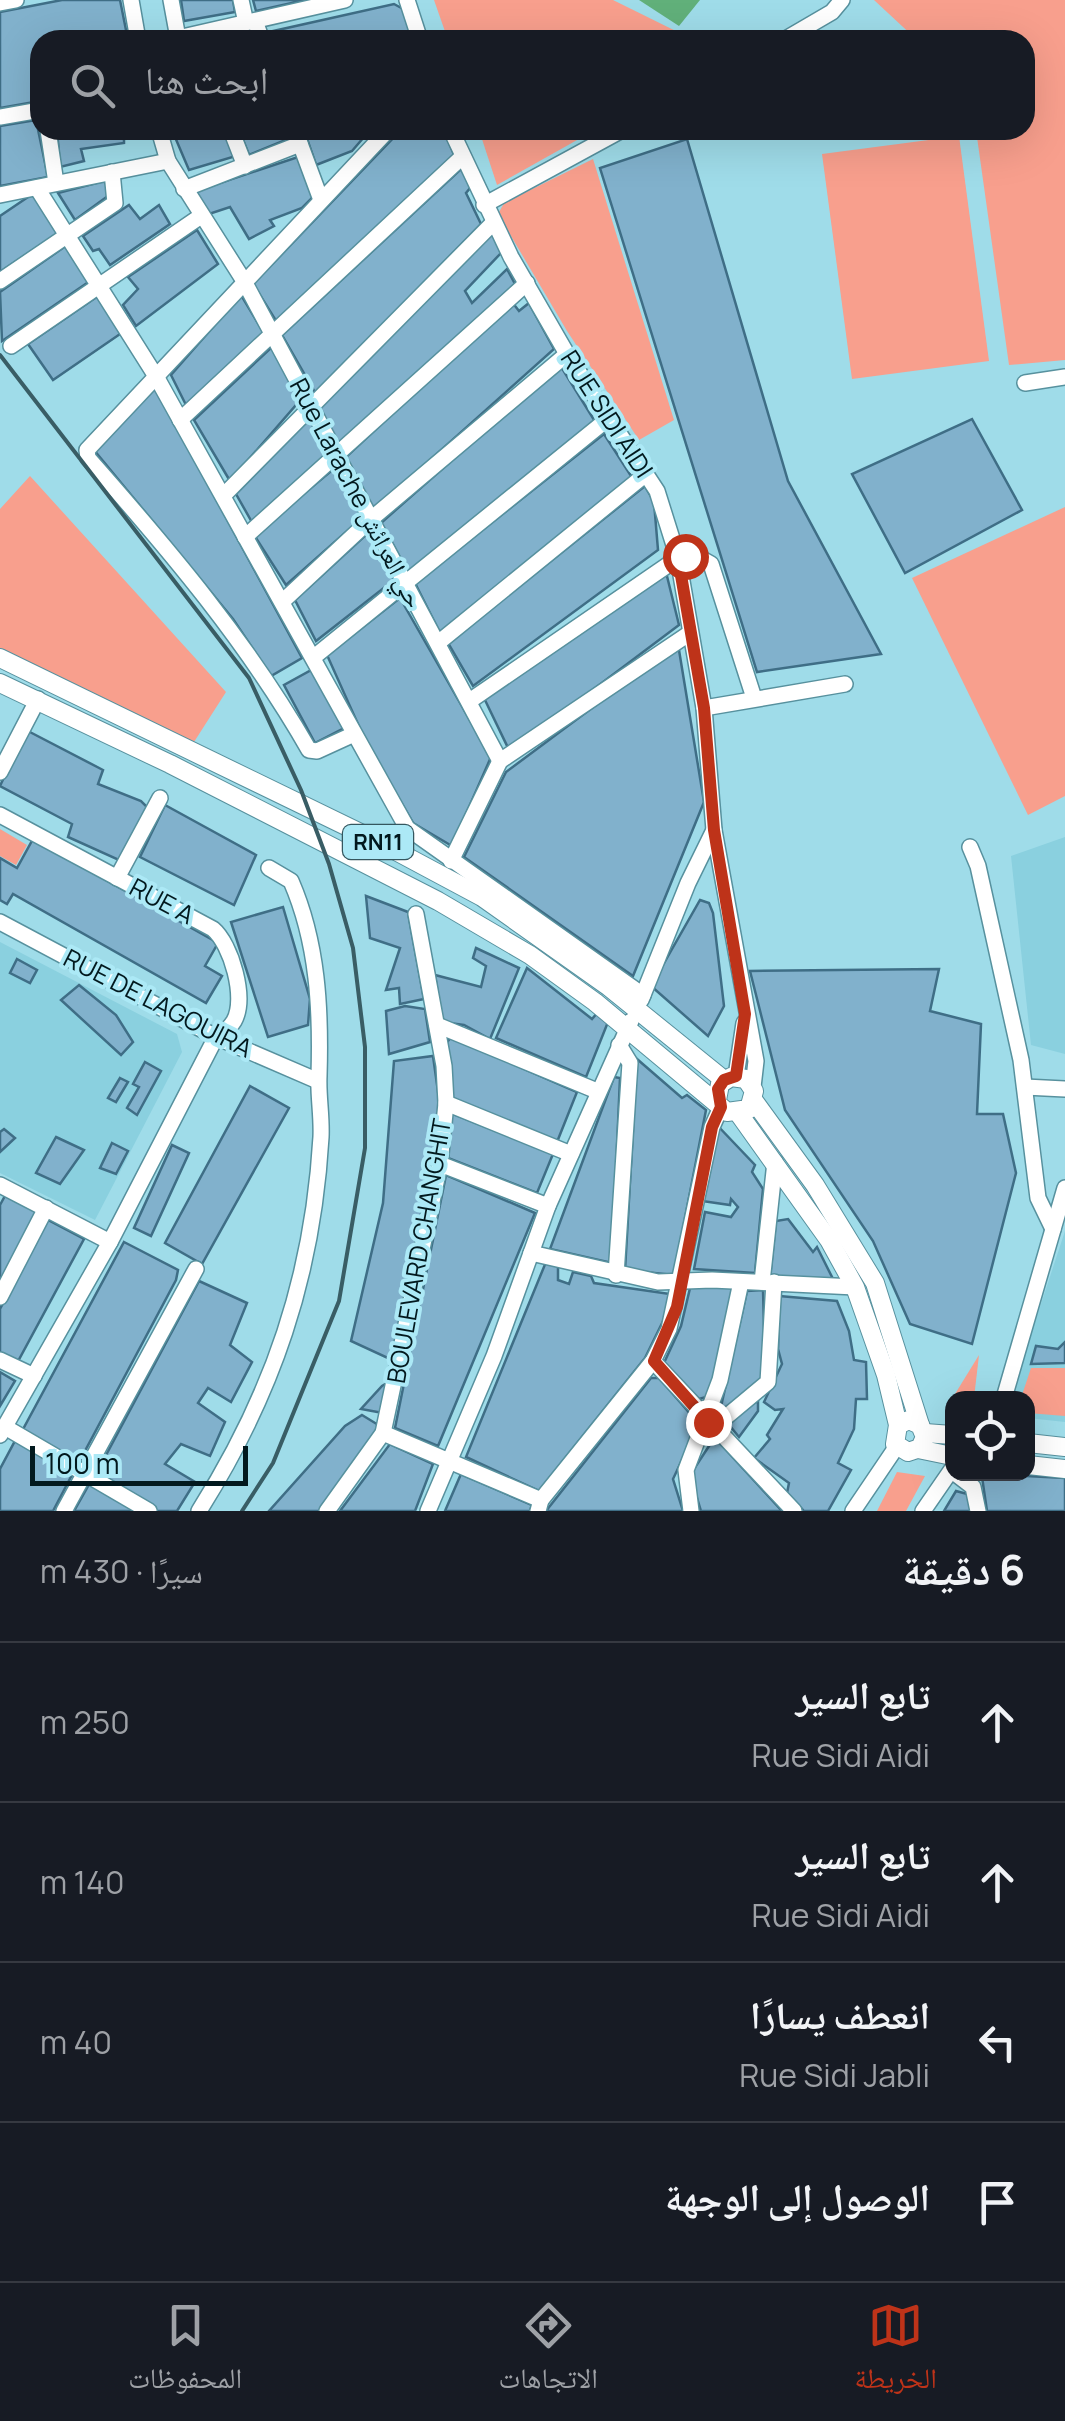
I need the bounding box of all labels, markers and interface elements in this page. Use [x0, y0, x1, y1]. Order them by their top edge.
search box [30, 30, 1035, 140]
text: ابحث هنا [145, 53, 268, 105]
icon: search [65, 58, 120, 113]
street label: RUE SIDI AIDI [553, 343, 662, 484]
street label: Rue Larache حي العرائش [279, 372, 433, 615]
route start [663, 534, 709, 580]
road number: RN11 [343, 825, 413, 859]
street label: RUE A [124, 869, 201, 932]
street label: RUE DE LAGOUIRA [58, 940, 259, 1065]
street label: BOULEVARD CHANGHIT [378, 1116, 459, 1386]
map controls [945, 1391, 1035, 1481]
button: locate [945, 1391, 1035, 1481]
route end [686, 1400, 732, 1446]
scale bar [30, 1441, 248, 1486]
text: 100 m [45, 1444, 119, 1482]
text: 6 دقيقة [902, 1540, 1025, 1598]
text: سيرًا · 430 m [40, 1549, 203, 1593]
text: تابع السير [796, 1668, 930, 1720]
icon: ahead [970, 1695, 1025, 1750]
text: 250 m [40, 1700, 130, 1744]
text: Rue Sidi Aidi [752, 1733, 930, 1777]
text: تابع السير [796, 1828, 930, 1880]
icon: ahead [970, 1855, 1025, 1910]
text: 140 m [40, 1860, 124, 1904]
text: Rue Sidi Aidi [752, 1893, 930, 1937]
text: انعطف يسارًا [750, 1988, 930, 2040]
icon: left [970, 2015, 1025, 2070]
text: 40 m [40, 2020, 112, 2064]
text: Rue Sidi Jabli [739, 2053, 930, 2097]
text: الوصول إلى الوجهة [665, 2170, 930, 2222]
icon: arrive [970, 2175, 1025, 2230]
tab: المحفوظات [128, 2298, 242, 2406]
tab: الاتجاهات [499, 2298, 598, 2406]
tab: الخريطة [854, 2298, 937, 2406]

